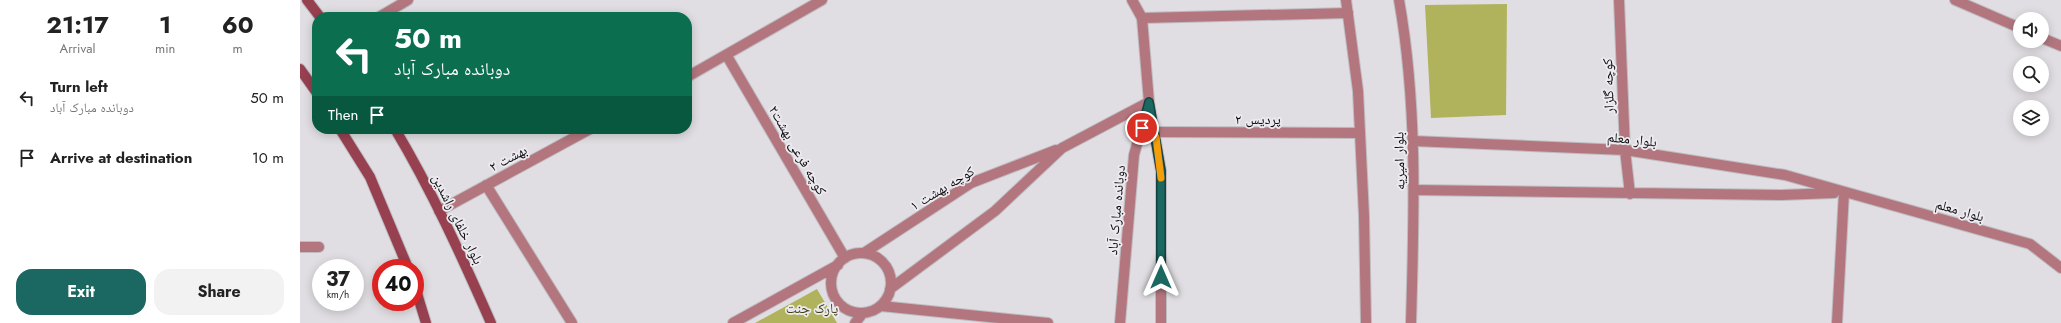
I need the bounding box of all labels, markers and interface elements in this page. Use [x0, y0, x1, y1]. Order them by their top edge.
text: 21:17 [46, 7, 109, 42]
text: 1 [159, 7, 171, 42]
text: 60 [222, 7, 254, 42]
map controls [2013, 12, 2049, 136]
button: sound [2013, 12, 2049, 48]
text: 50 m [394, 18, 462, 59]
icon: left [328, 28, 380, 80]
text: Arrival [60, 39, 95, 58]
text: min [155, 39, 175, 58]
text: m [233, 39, 243, 58]
text: دوبانده مبارک آباد [394, 56, 510, 82]
button: search [2013, 56, 2049, 92]
street label: کوچه گلزار [1597, 58, 1619, 115]
text: Turn left [50, 76, 108, 98]
icon: left [16, 87, 38, 109]
text: 50 m [250, 87, 284, 109]
text: دوبانده مبارک آباد [50, 98, 134, 117]
button: layers [2013, 100, 2049, 136]
street label: کوچه فرعی بهشت۲ [764, 102, 832, 199]
text: Then [328, 104, 358, 126]
icon: arrive [366, 104, 388, 126]
street label: پردیس ۲ [1235, 109, 1281, 129]
pin [1125, 111, 1159, 145]
icon: arrive [1131, 117, 1153, 139]
street label: بلوار معلم [1606, 126, 1658, 152]
street label: بلوار امیریه [1388, 132, 1410, 190]
street label: بهشت ۲ [485, 140, 531, 176]
icon: arrive [16, 147, 38, 169]
text: Arrive at destination [50, 147, 192, 169]
text: 10 m [252, 147, 284, 169]
street label: کوچه بهشت ۱ [906, 161, 978, 215]
street label: دوبانده مبارک آباد [1102, 164, 1130, 256]
street label: بلوار خلفای راشدین [427, 170, 489, 268]
street label: بلوار معلم [1933, 194, 1987, 227]
position arrow [1140, 256, 1182, 298]
speed limit sign: 40 [372, 259, 424, 311]
text: 37 [326, 265, 350, 294]
button: Exit [16, 269, 146, 315]
button: Share [154, 269, 284, 315]
text: km/h [327, 287, 349, 302]
park label: پارک جنت [786, 298, 838, 318]

